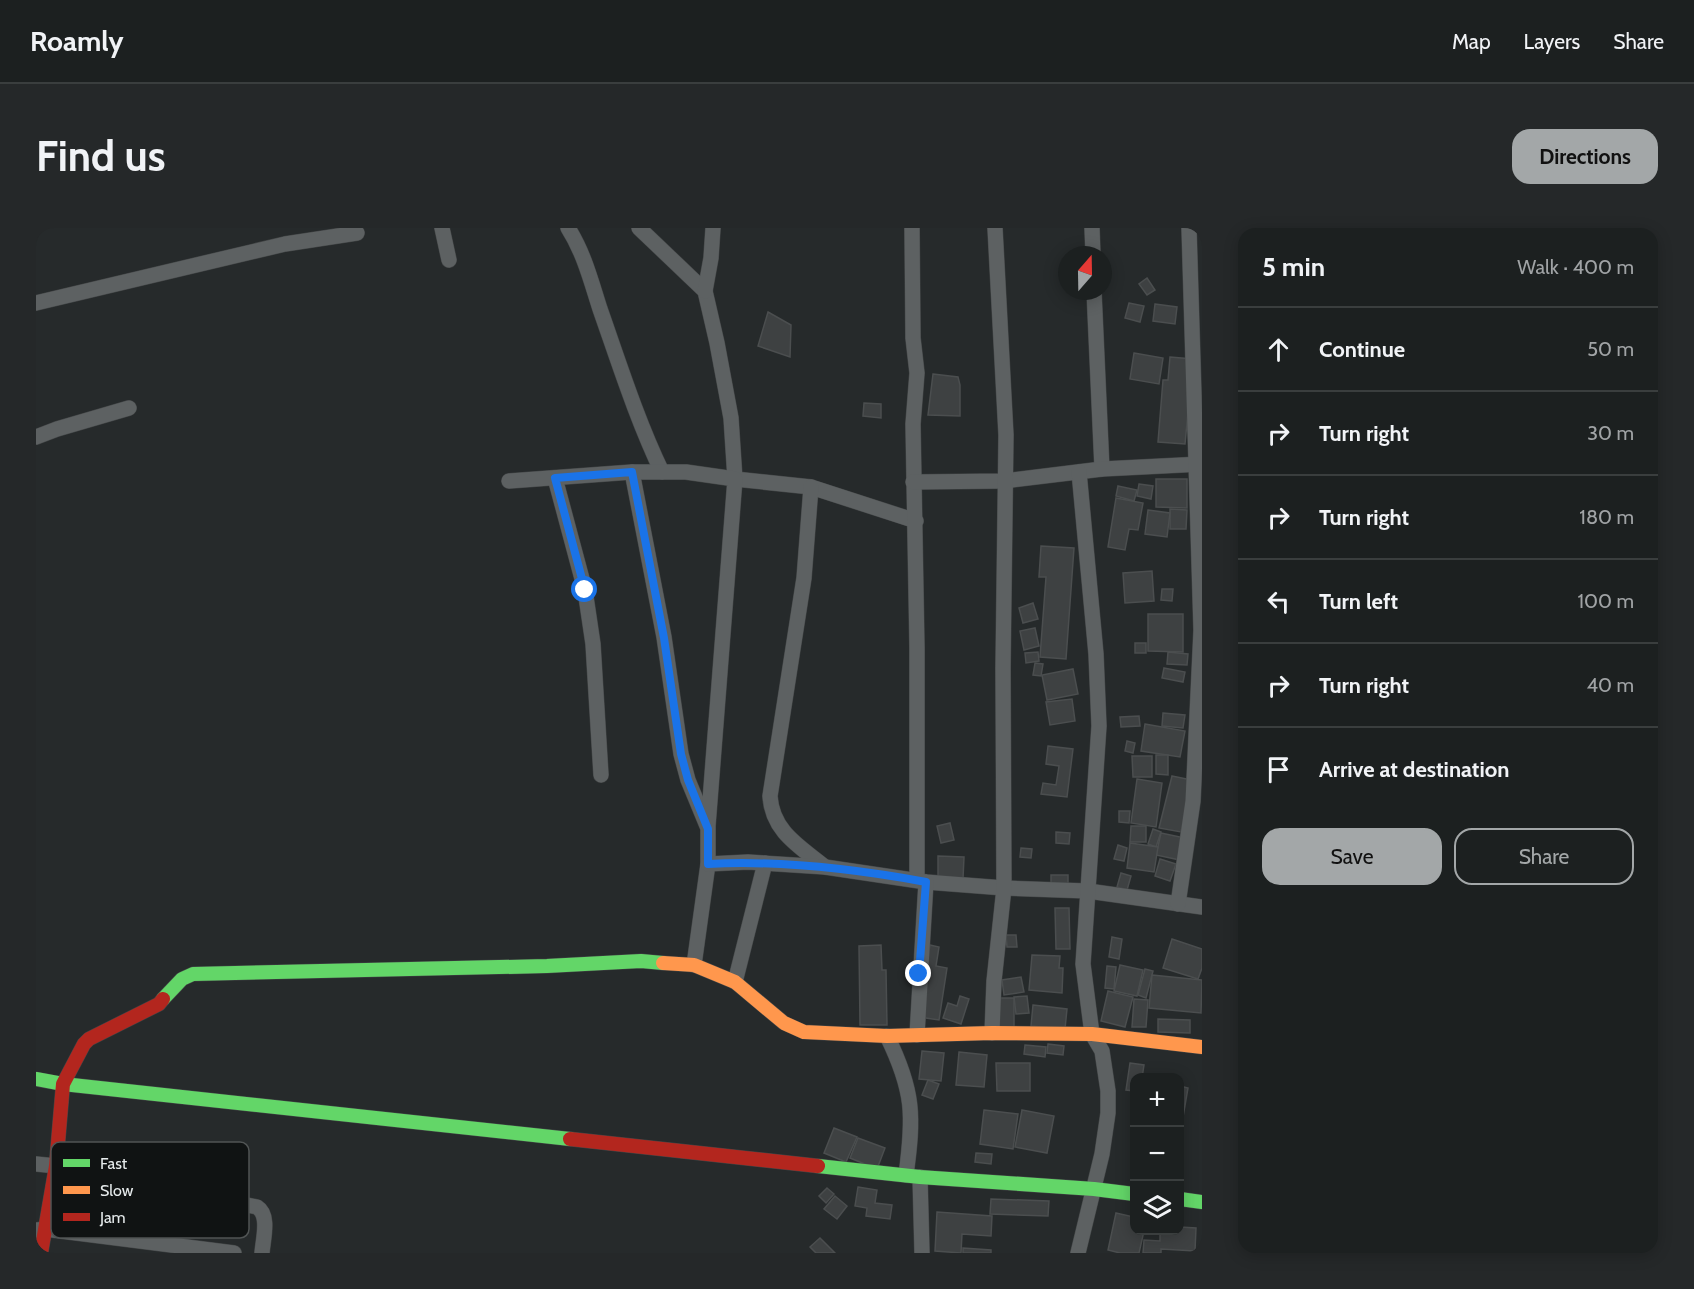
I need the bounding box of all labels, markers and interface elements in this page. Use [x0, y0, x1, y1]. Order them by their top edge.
text: Roamly [30, 24, 124, 58]
text: Map [1452, 29, 1491, 54]
text: Layers [1524, 29, 1580, 54]
text: Share [1613, 29, 1664, 54]
button: Directions [1512, 129, 1658, 184]
text: Find us [36, 130, 165, 182]
north arrow [1058, 246, 1112, 300]
text: 5 min [1262, 251, 1325, 283]
text: Walk · 400 m [1517, 255, 1634, 279]
icon: ahead [1262, 333, 1295, 366]
text: Continue [1319, 336, 1405, 363]
text: 50 m [1587, 337, 1634, 361]
icon: right [1262, 417, 1295, 450]
text: Turn right [1319, 420, 1409, 447]
text: 30 m [1587, 421, 1634, 445]
icon: right [1262, 501, 1295, 534]
text: Turn right [1319, 504, 1409, 531]
text: 180 m [1579, 505, 1634, 529]
route start [571, 576, 597, 602]
icon: left [1262, 585, 1295, 618]
text: Turn left [1319, 588, 1398, 615]
text: 100 m [1578, 589, 1634, 613]
icon: right [1262, 669, 1295, 702]
text: Turn right [1319, 672, 1409, 699]
text: 40 m [1586, 673, 1634, 697]
icon: arrive [1262, 753, 1295, 786]
text: Arrive at destination [1319, 756, 1509, 783]
button: Save [1262, 828, 1442, 885]
button: Share [1454, 828, 1634, 885]
route end [905, 960, 931, 986]
map controls [1130, 1073, 1184, 1235]
button: + [1130, 1073, 1184, 1127]
button: − [1130, 1127, 1184, 1181]
legend [51, 1142, 249, 1238]
text: Fast [100, 1154, 128, 1173]
text: Slow [100, 1181, 134, 1200]
button: layers [1130, 1181, 1184, 1235]
text: Jam [99, 1208, 126, 1227]

